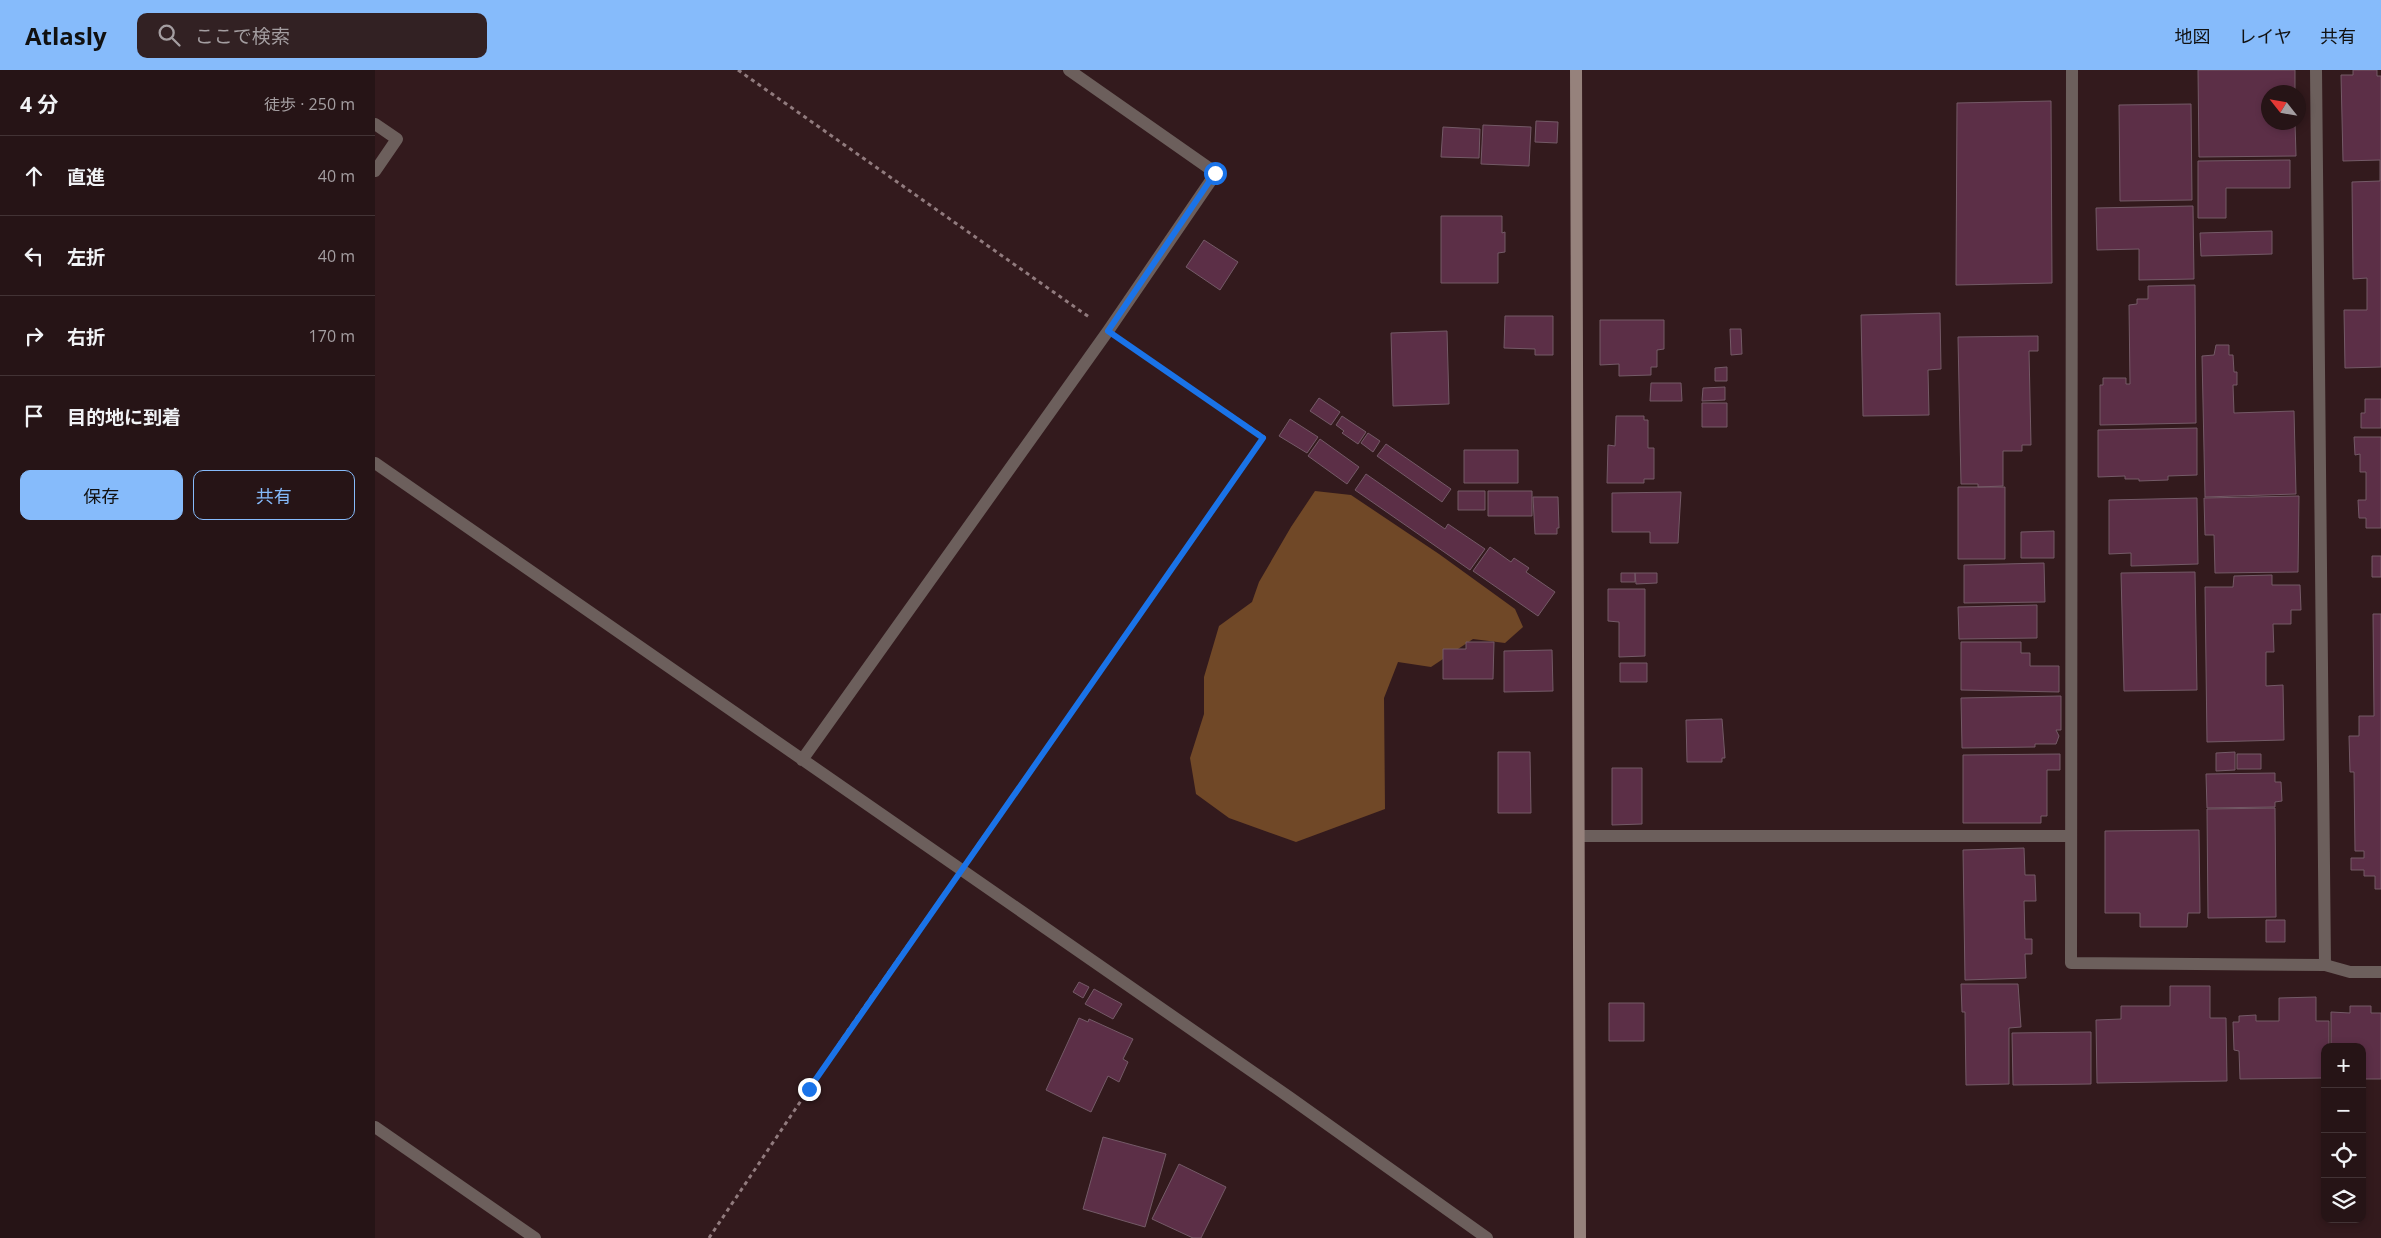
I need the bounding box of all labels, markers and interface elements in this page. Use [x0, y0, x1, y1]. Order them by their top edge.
search box [137, 13, 487, 58]
text: Atlasly [25, 19, 107, 52]
icon: search [155, 21, 183, 49]
text: ここで検索 [195, 23, 290, 49]
text: 地図 [2175, 24, 2211, 48]
text: レイヤ [2239, 24, 2292, 48]
text: 共有 [2320, 24, 2356, 48]
north arrow [2261, 85, 2306, 130]
text: 4 分 [20, 90, 58, 118]
text: 徒歩 · 250 m [264, 93, 355, 115]
icon: ahead [20, 162, 48, 190]
route start [1204, 162, 1227, 185]
text: 直進 [67, 164, 105, 190]
text: 40 m [318, 165, 355, 187]
icon: left [20, 242, 48, 270]
text: 左折 [67, 244, 105, 270]
text: 40 m [318, 245, 355, 267]
icon: right [20, 322, 48, 350]
text: 右折 [67, 324, 105, 350]
text: 170 m [309, 325, 355, 347]
icon: arrive [20, 402, 48, 430]
text: 目的地に到着 [67, 404, 181, 430]
button: 保存 [20, 470, 183, 520]
button: 共有 [193, 470, 355, 520]
map controls [2321, 1043, 2366, 1223]
button: + [2321, 1043, 2366, 1088]
route end [798, 1078, 821, 1101]
button: − [2321, 1088, 2366, 1133]
button: locate [2321, 1133, 2366, 1178]
button: layers [2321, 1178, 2366, 1223]

